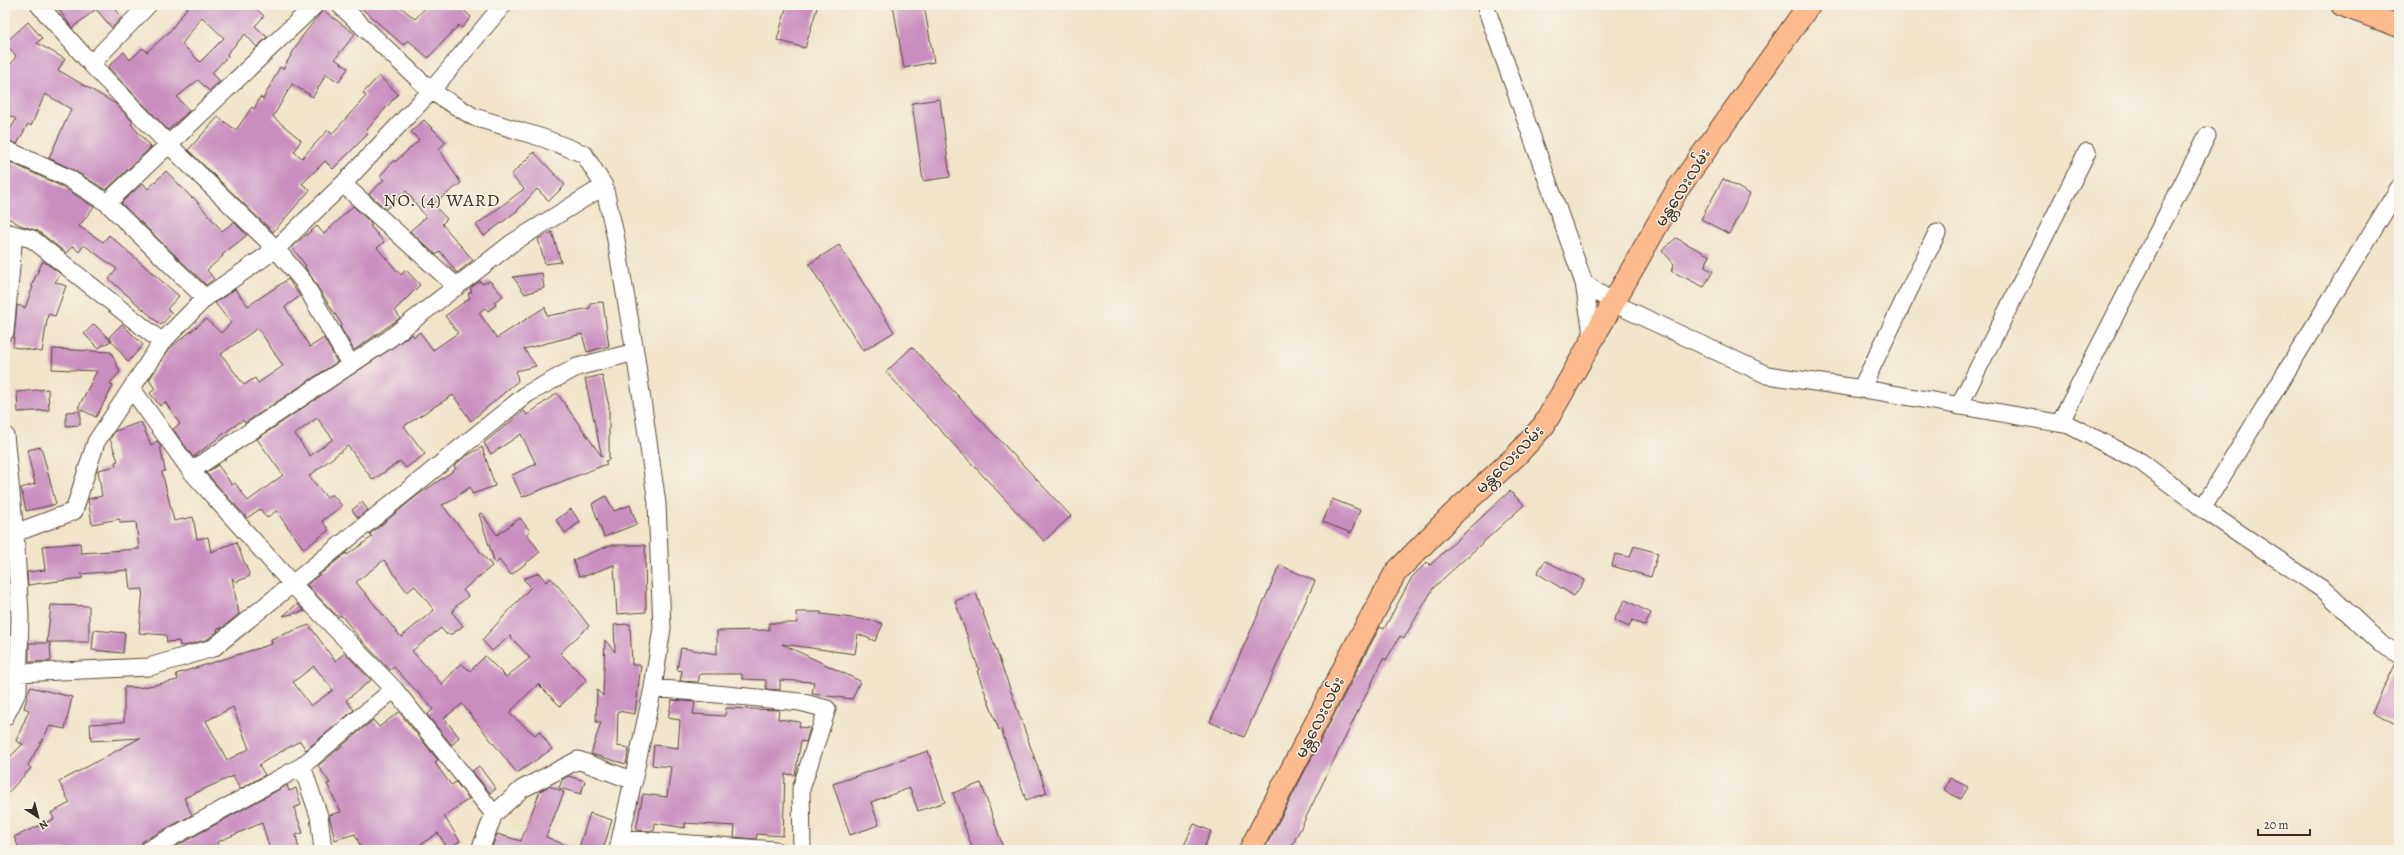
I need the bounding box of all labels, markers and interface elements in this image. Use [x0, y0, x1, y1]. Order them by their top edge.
street label: မန္တလေးလမ်း [1649, 144, 1717, 232]
district label: NO. (4) WARD [384, 188, 500, 212]
street label: မန္တလေးလမ်း [1470, 420, 1550, 500]
street label: မန္တလေးလမ်း [1289, 672, 1352, 763]
north arrow [18, 797, 58, 837]
scale bar [2258, 811, 2310, 837]
text: N [36, 816, 51, 833]
text: 20 m [2264, 817, 2288, 833]

